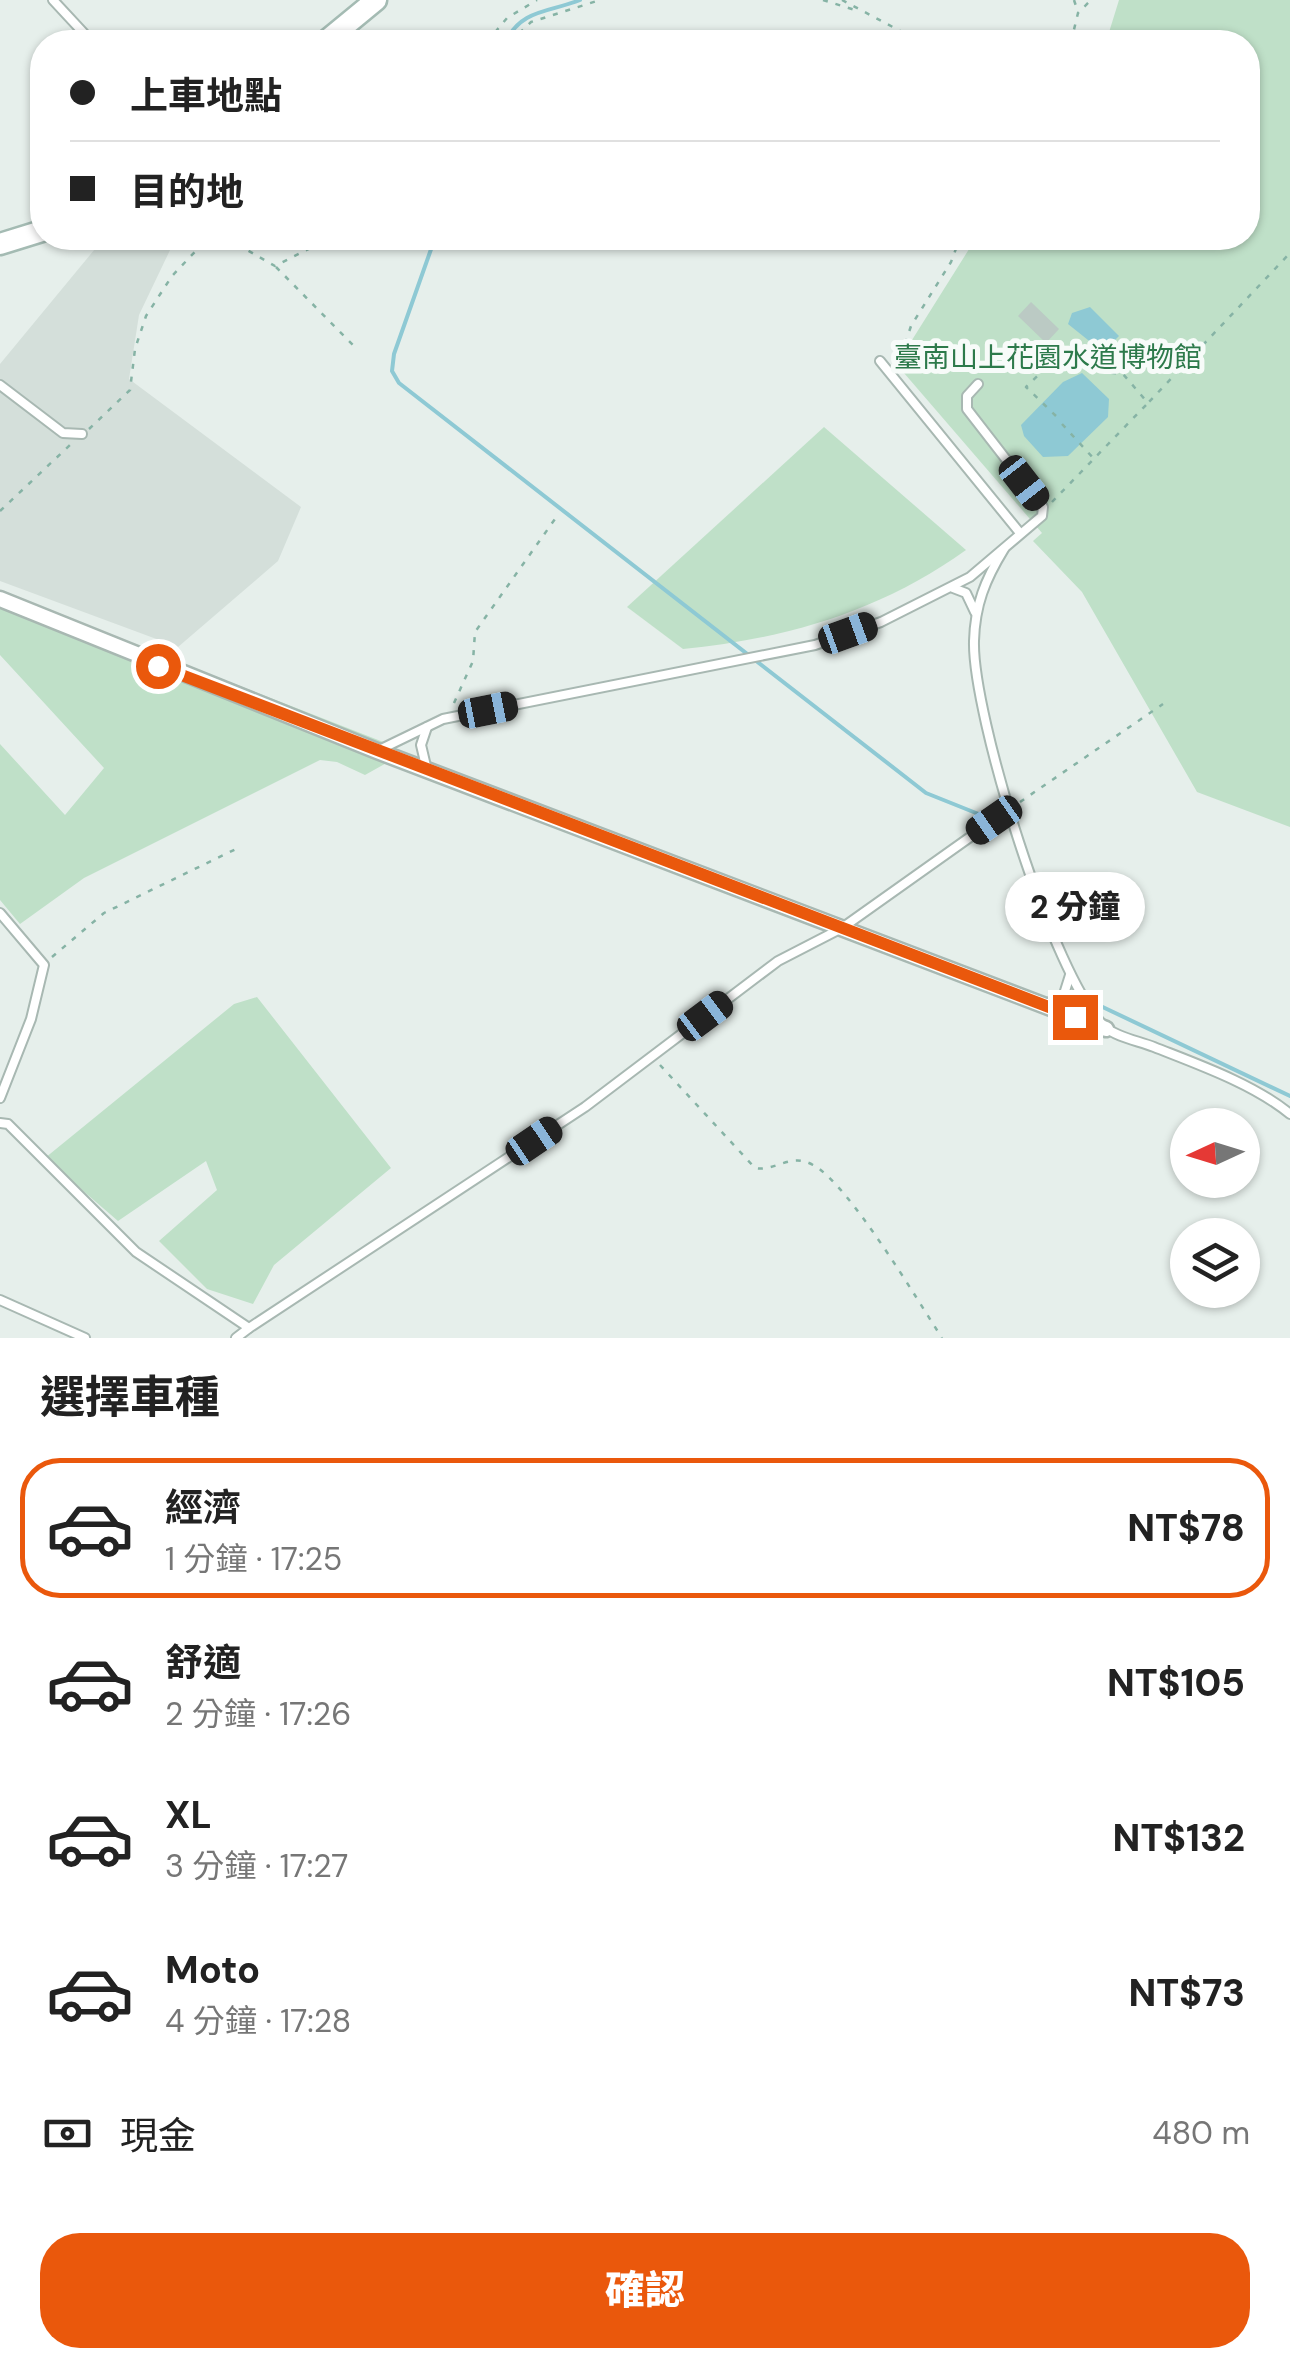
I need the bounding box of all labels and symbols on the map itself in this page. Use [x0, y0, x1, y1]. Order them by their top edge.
park label: 臺南山上花園水道博物館 [894, 339, 1202, 376]
car [994, 450, 1054, 516]
car [815, 609, 881, 657]
route start [136, 644, 181, 689]
car [456, 690, 520, 730]
car [961, 791, 1027, 849]
callout: 2 分鐘 [1005, 872, 1145, 942]
car [672, 986, 738, 1046]
route end [1053, 995, 1098, 1040]
north arrow [1170, 1108, 1260, 1198]
car [501, 1112, 567, 1170]

